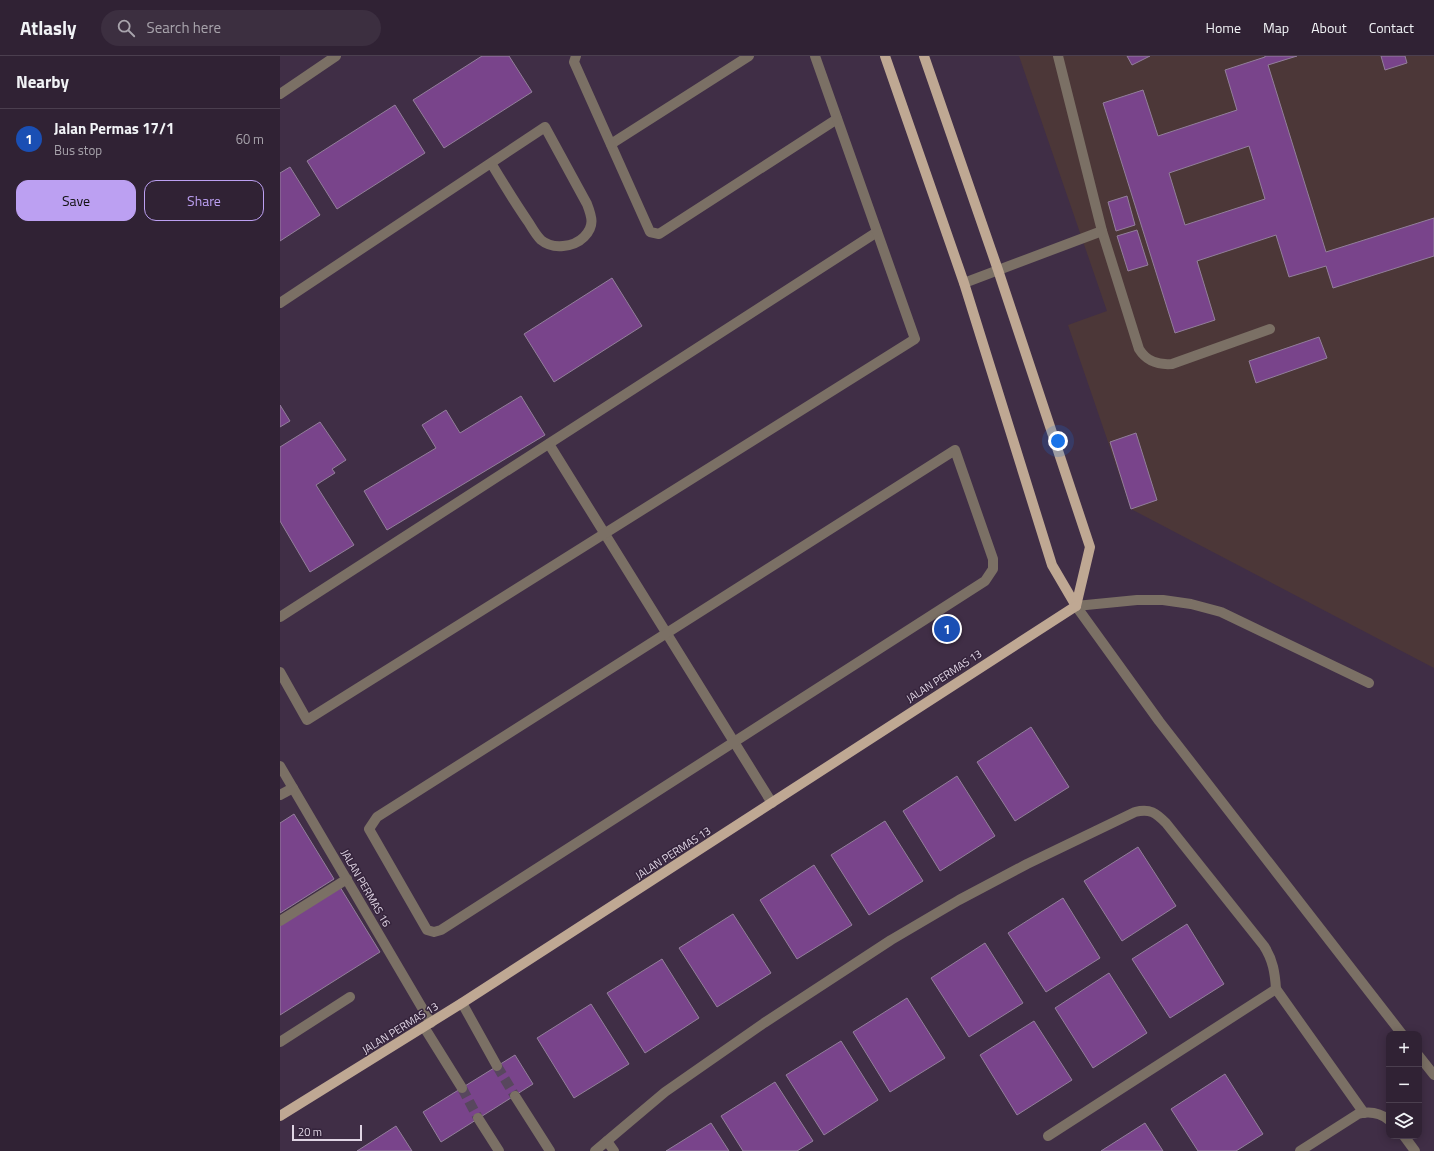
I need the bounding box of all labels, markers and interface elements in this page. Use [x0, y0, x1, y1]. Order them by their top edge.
search box [101, 10, 381, 46]
text: Atlasly [20, 13, 77, 42]
text: Search here [147, 16, 221, 39]
icon: search [115, 17, 137, 39]
text: Home [1206, 17, 1241, 38]
text: Map [1263, 17, 1289, 38]
text: About [1311, 17, 1347, 38]
text: Contact [1369, 17, 1414, 38]
text: Nearby [16, 69, 69, 95]
text: Jalan Permas 17/1 [54, 117, 174, 140]
text: 1 [25, 129, 33, 149]
text: 60 m [236, 129, 264, 149]
text: Bus stop [54, 140, 102, 160]
button: Save [16, 180, 136, 221]
button: Share [144, 180, 264, 221]
your location [1048, 431, 1068, 451]
pin: 1 [934, 614, 960, 644]
street label: JALAN PERMAS 13 [903, 646, 985, 706]
street label: JALAN PERMAS 13 [632, 823, 714, 883]
street label: JALAN PERMAS 16 [337, 846, 395, 930]
street label: JALAN PERMAS 13 [359, 998, 441, 1058]
map controls [1386, 1031, 1422, 1139]
button: + [1386, 1031, 1422, 1067]
button: − [1386, 1067, 1422, 1103]
button: layers [1386, 1103, 1422, 1139]
scale bar [292, 1123, 362, 1142]
text: 20 m [298, 1124, 322, 1140]

